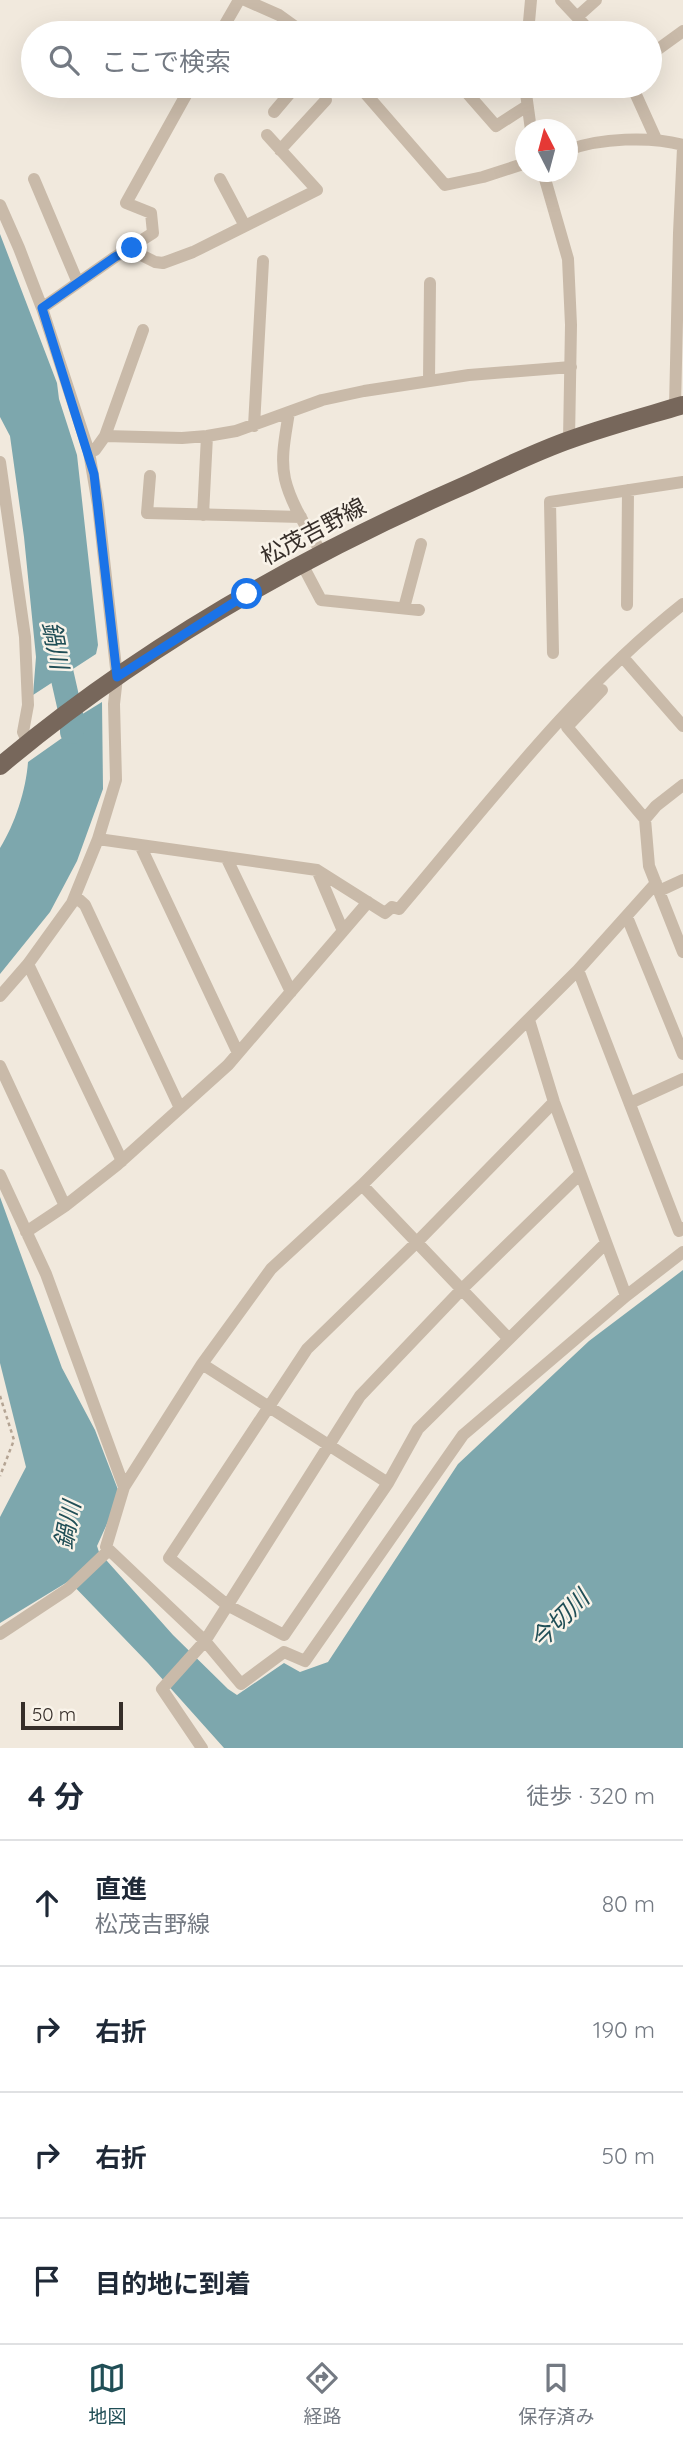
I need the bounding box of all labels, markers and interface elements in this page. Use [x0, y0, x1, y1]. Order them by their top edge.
search box [21, 21, 662, 98]
icon: search [45, 41, 83, 79]
text: ここで検索 [101, 45, 231, 78]
north arrow [515, 119, 578, 182]
route end [116, 232, 147, 263]
street label: 松茂吉野線 [255, 491, 371, 571]
route start [231, 578, 262, 609]
water label: 鍋川 [37, 619, 76, 674]
water label: 鍋川 [48, 1496, 87, 1551]
water label: 今切川 [523, 1581, 597, 1655]
scale bar [21, 1699, 122, 1731]
text: 50 m [32, 1702, 76, 1726]
text: 4 分 [28, 1777, 84, 1815]
text: 徒歩 · 320 m [526, 1781, 655, 1810]
text: 直進 [95, 1872, 147, 1905]
icon: ahead [28, 1884, 66, 1922]
text: 80 m [602, 1889, 655, 1918]
text: 松茂吉野線 [95, 1909, 210, 1938]
icon: right [28, 2010, 66, 2048]
text: 右折 [95, 2015, 147, 2048]
text: 190 m [593, 2015, 655, 2044]
icon: right [28, 2136, 66, 2174]
text: 右折 [95, 2141, 147, 2174]
text: 50 m [602, 2141, 655, 2170]
icon: arrive [28, 2262, 66, 2300]
text: 目的地に到着 [95, 2267, 251, 2300]
tab: 地図 [88, 2359, 127, 2428]
tab: 経路 [303, 2359, 342, 2428]
tab: 保存済み [518, 2359, 595, 2428]

